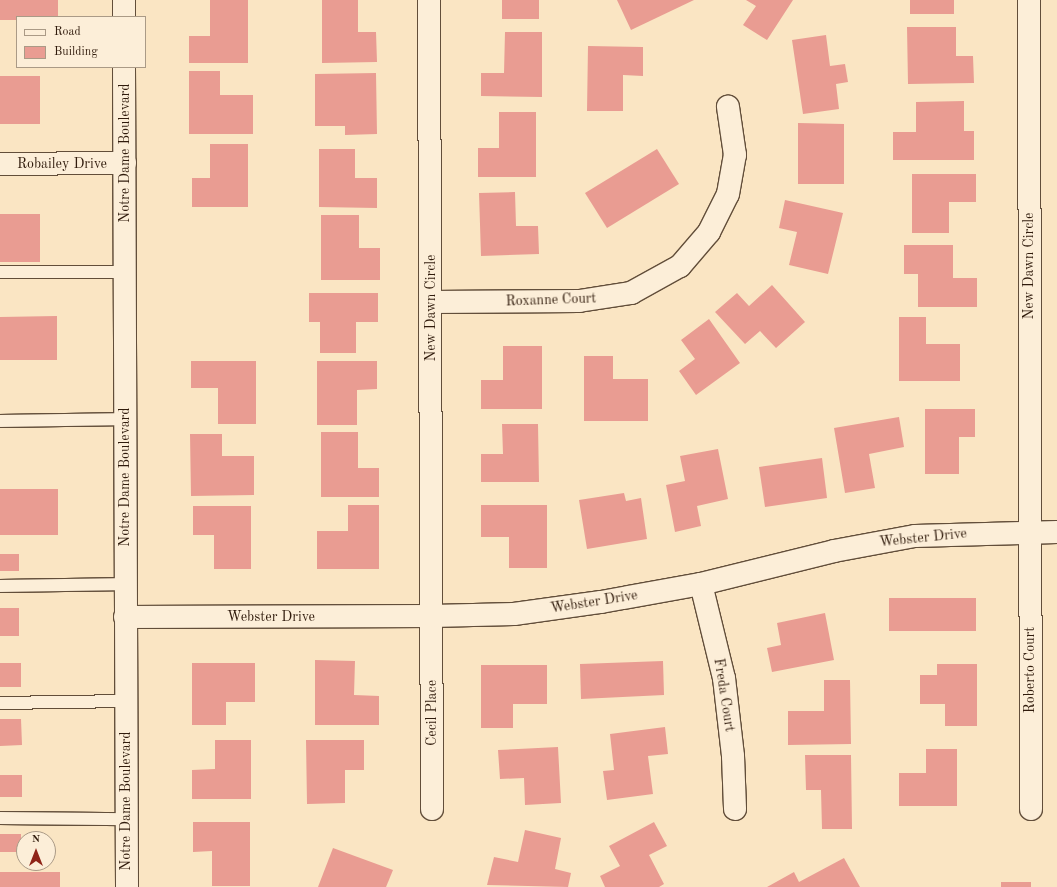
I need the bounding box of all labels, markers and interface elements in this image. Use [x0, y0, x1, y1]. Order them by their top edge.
legend [16, 16, 146, 68]
text: Road [54, 26, 81, 38]
text: Building [54, 46, 98, 58]
street label: Notre Dame Boulevard [117, 83, 133, 223]
street label: Robailey Drive [17, 156, 107, 172]
street label: New Dawn Circle [1021, 212, 1037, 320]
street label: New Dawn Circle [423, 254, 439, 362]
street label: Roxanne Court [505, 290, 597, 310]
street label: Notre Dame Boulevard [117, 407, 133, 547]
street label: Webster Drive [878, 525, 968, 551]
street label: Webster Drive [549, 587, 639, 617]
street label: Webster Drive [227, 609, 315, 625]
street label: Roberto Court [1022, 627, 1038, 713]
street label: Freda Court [710, 657, 738, 733]
street label: Cecil Place [424, 680, 440, 746]
street label: Notre Dame Boulevard [118, 731, 134, 871]
north arrow [16, 831, 56, 871]
text: N [32, 834, 40, 845]

